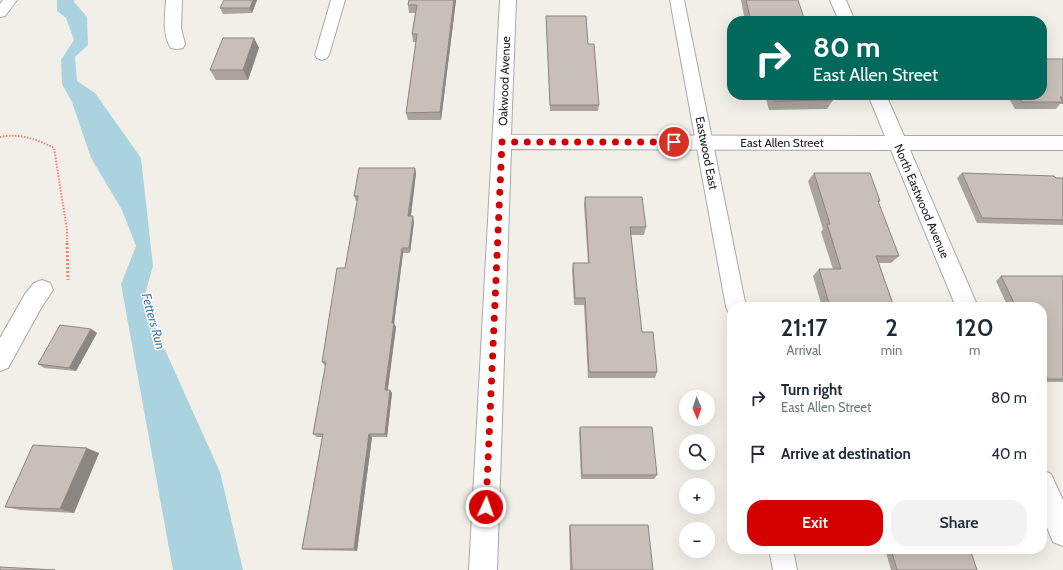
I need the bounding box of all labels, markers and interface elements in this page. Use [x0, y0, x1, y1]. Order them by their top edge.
text: 80 m [813, 30, 880, 64]
icon: right [747, 32, 799, 84]
street label: Oakwood Avenue [495, 36, 513, 126]
text: East Allen Street [813, 64, 938, 86]
street label: Eastwood East [693, 115, 721, 191]
pin [657, 125, 691, 159]
icon: arrive [663, 131, 685, 153]
street label: East Allen Street [740, 135, 824, 150]
street label: North Eastwood Avenue [891, 142, 953, 260]
water label: Fetters Run [139, 291, 169, 351]
text: 21:17 [780, 313, 827, 342]
text: 2 [885, 313, 898, 342]
text: 120 [956, 313, 994, 342]
text: Arrival [787, 342, 821, 358]
text: min [881, 342, 902, 358]
text: m [969, 342, 980, 358]
text: Turn right [781, 381, 842, 399]
icon: right [747, 387, 769, 409]
text: 80 m [991, 389, 1027, 407]
north arrow [679, 390, 715, 426]
map controls [679, 390, 715, 558]
text: East Allen Street [781, 399, 871, 415]
button: search [679, 434, 715, 470]
icon: arrive [747, 443, 769, 465]
text: Arrive at destination [781, 445, 911, 463]
text: 40 m [991, 445, 1027, 463]
button: + [679, 478, 715, 514]
position arrow [465, 486, 507, 528]
button: Exit [747, 500, 883, 546]
button: Share [891, 500, 1027, 546]
button: − [679, 522, 715, 558]

